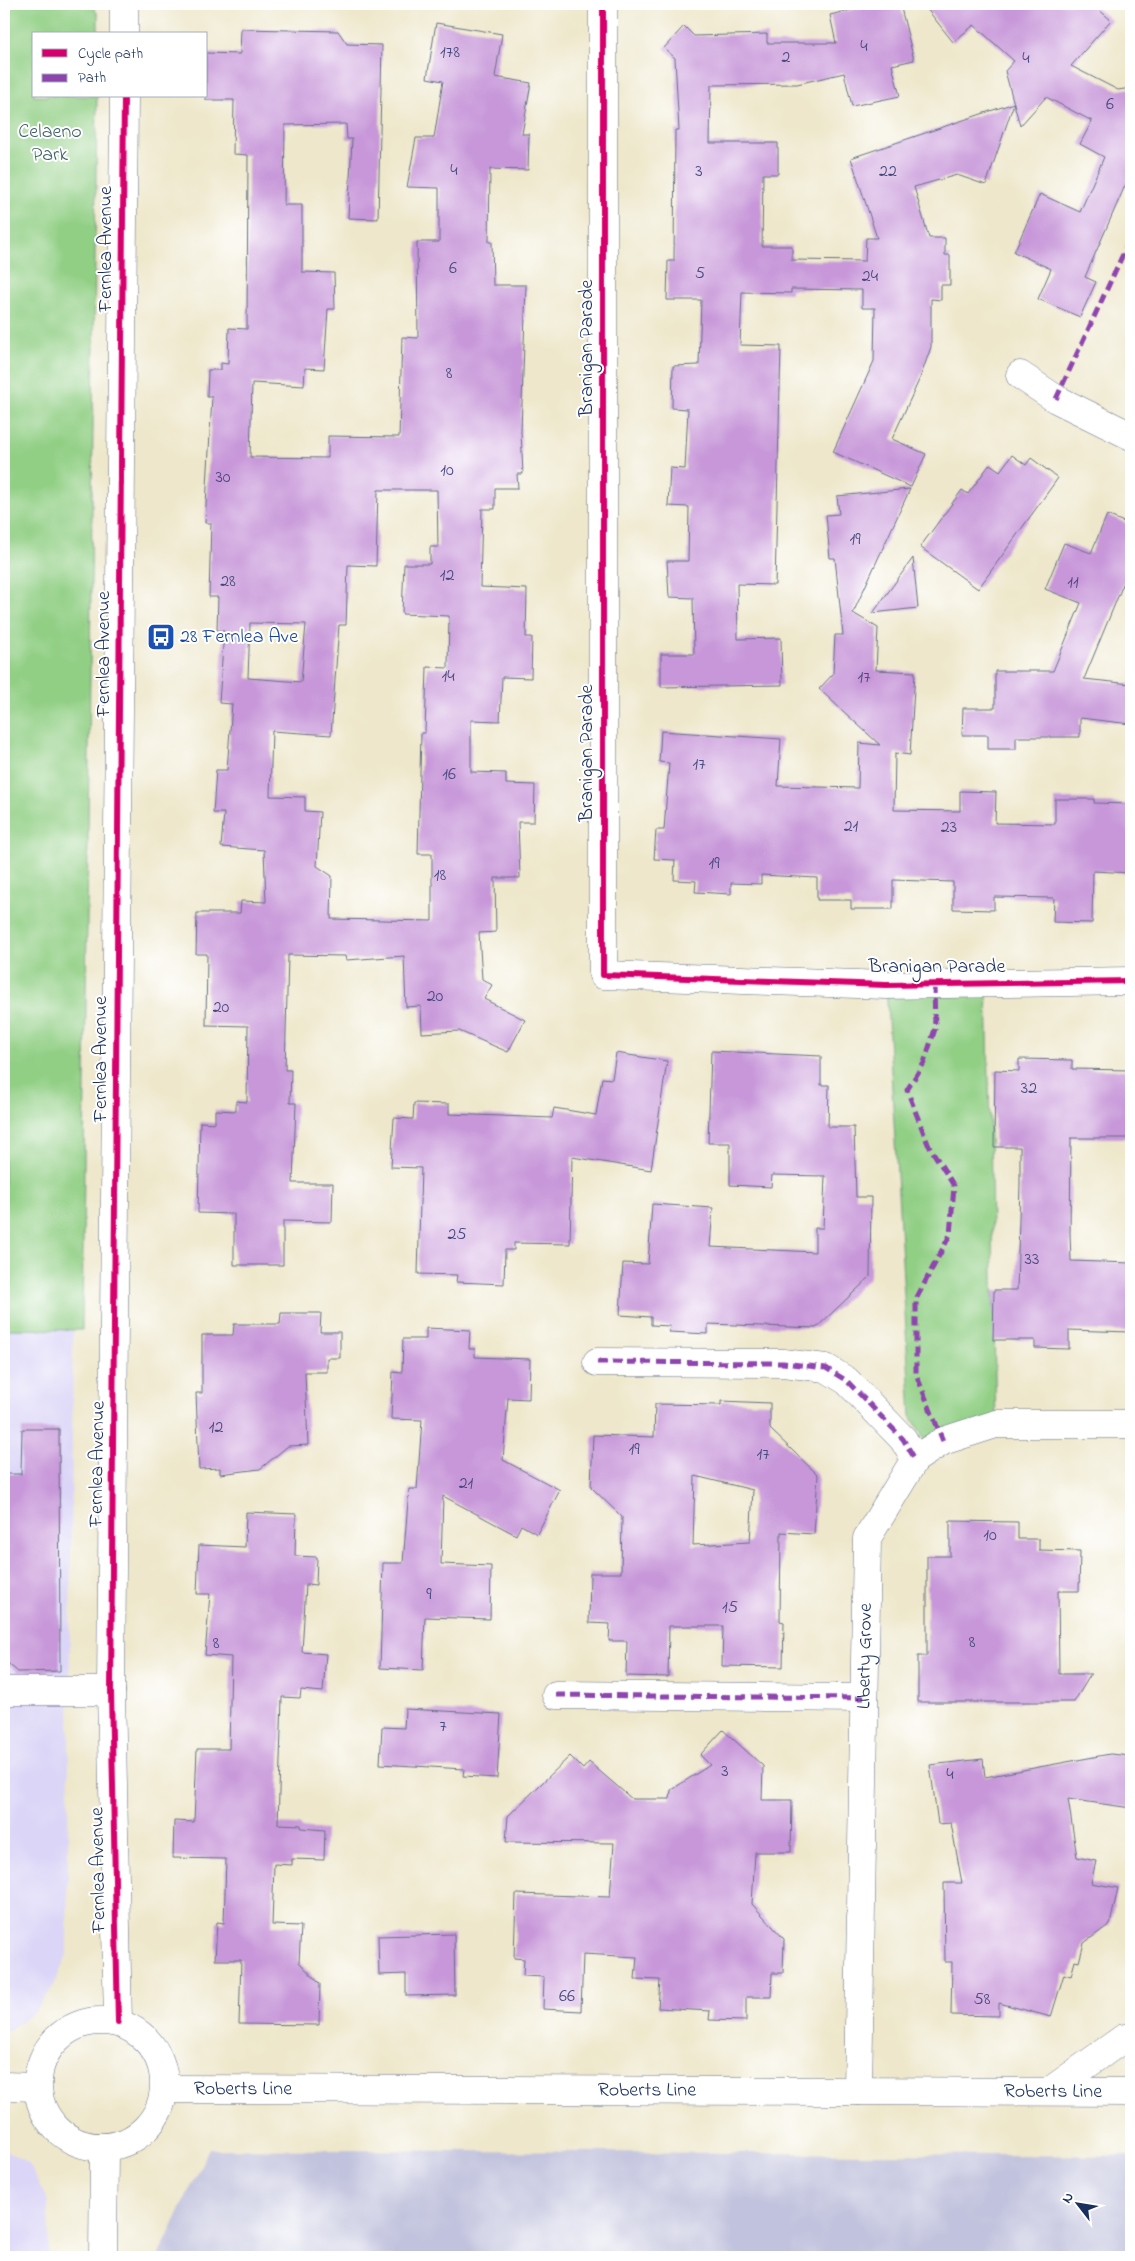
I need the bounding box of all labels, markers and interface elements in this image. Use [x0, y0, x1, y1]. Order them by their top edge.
legend [32, 32, 208, 98]
house number: 4 [860, 34, 868, 60]
house number: 178 [440, 40, 460, 66]
text: Cycle path [78, 43, 143, 66]
house number: 2 [782, 45, 791, 71]
house number: 4 [1022, 46, 1030, 72]
text: Path [78, 67, 106, 89]
house number: 6 [1106, 92, 1114, 118]
park label: Celaeno Park [18, 118, 82, 170]
house number: 4 [450, 158, 458, 184]
house number: 3 [695, 159, 703, 185]
house number: 22 [879, 159, 897, 185]
street label: Fernlea Avenue [92, 186, 121, 313]
house number: 6 [449, 256, 457, 282]
house number: 5 [695, 261, 705, 287]
house number: 24 [862, 264, 879, 290]
street label: Branigan Parade [573, 279, 603, 417]
house number: 8 [446, 361, 453, 387]
house number: 10 [440, 458, 454, 484]
house number: 30 [215, 465, 231, 491]
house number: 19 [849, 527, 861, 553]
house number: 12 [440, 563, 454, 589]
house number: 28 [220, 569, 236, 595]
house number: 11 [1067, 570, 1079, 596]
street label: Fernlea Avenue [90, 591, 119, 718]
bus stop icon: 28 Fernlea Ave [146, 622, 176, 652]
place label: 28 Fernlea Ave [180, 623, 298, 652]
house number: 14 [441, 664, 455, 690]
house number: 17 [857, 665, 871, 691]
street label: Branigan Parade [573, 684, 603, 822]
house number: 17 [692, 752, 706, 778]
house number: 16 [442, 762, 456, 788]
house number: 21 [844, 814, 859, 840]
house number: 23 [941, 815, 957, 841]
house number: 19 [708, 851, 720, 877]
house number: 18 [434, 863, 446, 889]
street label: Branigan Parade [868, 953, 1006, 983]
house number: 20 [427, 984, 444, 1010]
house number: 20 [213, 995, 230, 1021]
street label: Fernlea Avenue [87, 996, 116, 1123]
house number: 32 [1021, 1076, 1037, 1102]
house number: 25 [447, 1222, 467, 1248]
house number: 33 [1025, 1247, 1039, 1273]
street label: Fernlea Avenue [82, 1401, 114, 1528]
house number: 12 [209, 1415, 223, 1441]
house number: 19 [628, 1437, 640, 1463]
house number: 17 [756, 1442, 770, 1468]
house number: 21 [459, 1471, 474, 1497]
house number: 10 [983, 1523, 997, 1549]
house number: 9 [426, 1582, 432, 1608]
house number: 15 [722, 1595, 738, 1621]
street label: Liberty Grove [850, 1603, 880, 1709]
house number: 8 [969, 1630, 976, 1656]
house number: 8 [213, 1631, 220, 1657]
house number: 7 [439, 1714, 447, 1740]
house number: 3 [721, 1759, 729, 1785]
house number: 4 [946, 1762, 954, 1788]
street label: Fernlea Avenue [83, 1807, 115, 1934]
house number: 66 [559, 1984, 575, 2010]
house number: 58 [973, 1987, 991, 2013]
street label: Roberts Line [194, 2075, 292, 2104]
street label: Roberts Line [598, 2076, 696, 2105]
street label: Roberts Line [1004, 2077, 1102, 2106]
north arrow [1052, 2178, 1102, 2228]
text: N [1057, 2189, 1080, 2208]

